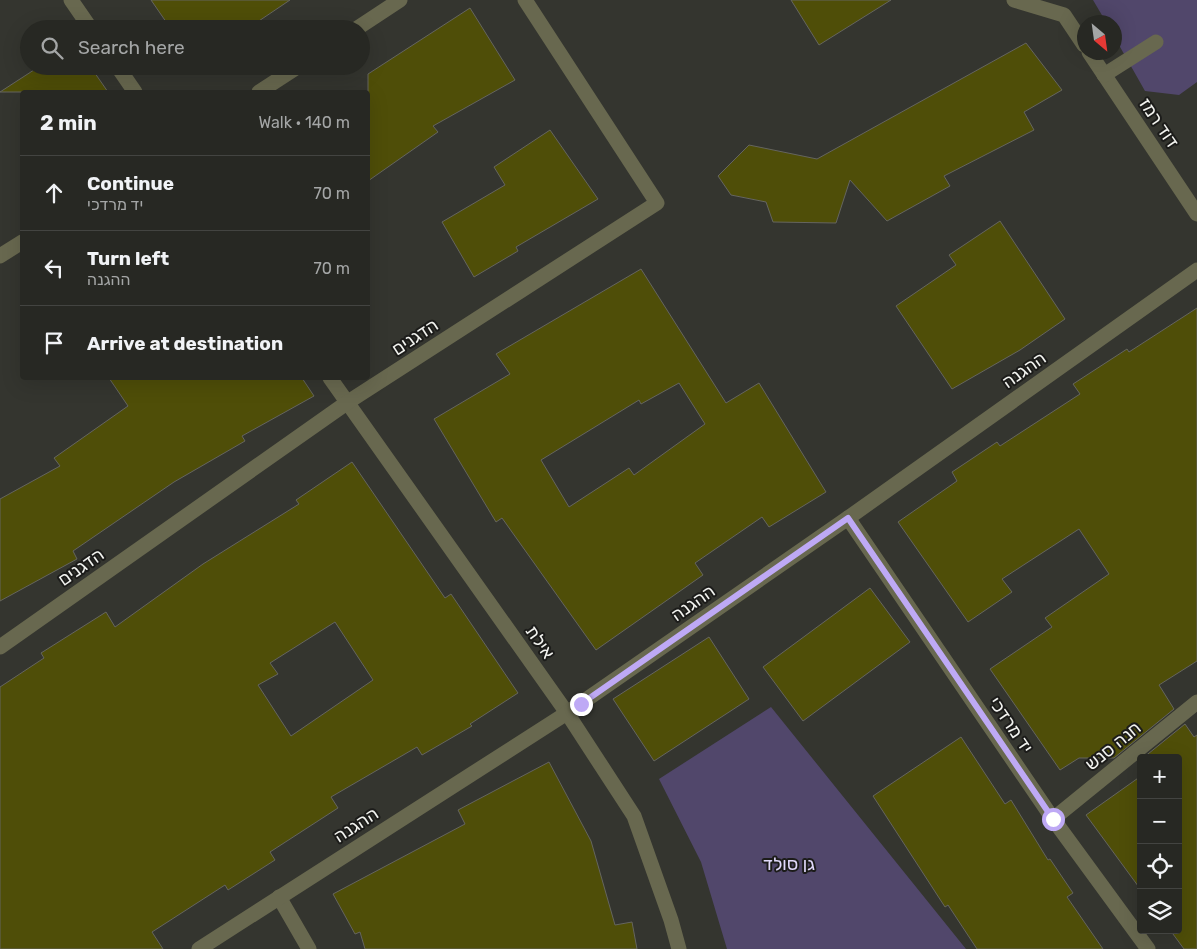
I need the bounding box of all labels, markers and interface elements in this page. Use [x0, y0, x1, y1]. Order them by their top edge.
north arrow [1077, 15, 1122, 60]
search box [20, 20, 370, 75]
icon: search [38, 34, 66, 62]
text: Search here [78, 36, 185, 59]
street label: דוד רמז [1134, 94, 1184, 152]
text: 2 min [40, 110, 97, 135]
text: Walk · 140 m [259, 113, 350, 132]
text: Continue [87, 172, 174, 195]
icon: ahead [40, 179, 68, 207]
text: 70 m [313, 184, 350, 203]
text: יד מרדכי [87, 195, 143, 214]
text: Turn left [87, 247, 169, 270]
icon: left [40, 254, 68, 282]
text: 70 m [313, 259, 350, 278]
text: ההגנה [87, 270, 130, 289]
street label: הדגנים [388, 314, 442, 360]
icon: arrive [40, 329, 68, 357]
text: Arrive at destination [87, 332, 283, 355]
street label: ההגנה [998, 347, 1050, 393]
street label: הדגנים [54, 543, 108, 591]
street label: ההגנה [667, 580, 719, 626]
street label: אילת [521, 621, 559, 663]
route end [570, 693, 593, 716]
street label: יד מרדכי [984, 693, 1038, 757]
street label: חנה סנש [1081, 717, 1145, 775]
map controls [1137, 754, 1182, 934]
button: + [1137, 754, 1182, 799]
button: − [1137, 799, 1182, 844]
street label: ההגנה [330, 802, 382, 848]
route start [1042, 808, 1065, 831]
button: locate [1137, 844, 1182, 889]
park label: גן סולד [763, 853, 815, 875]
button: layers [1137, 889, 1182, 934]

